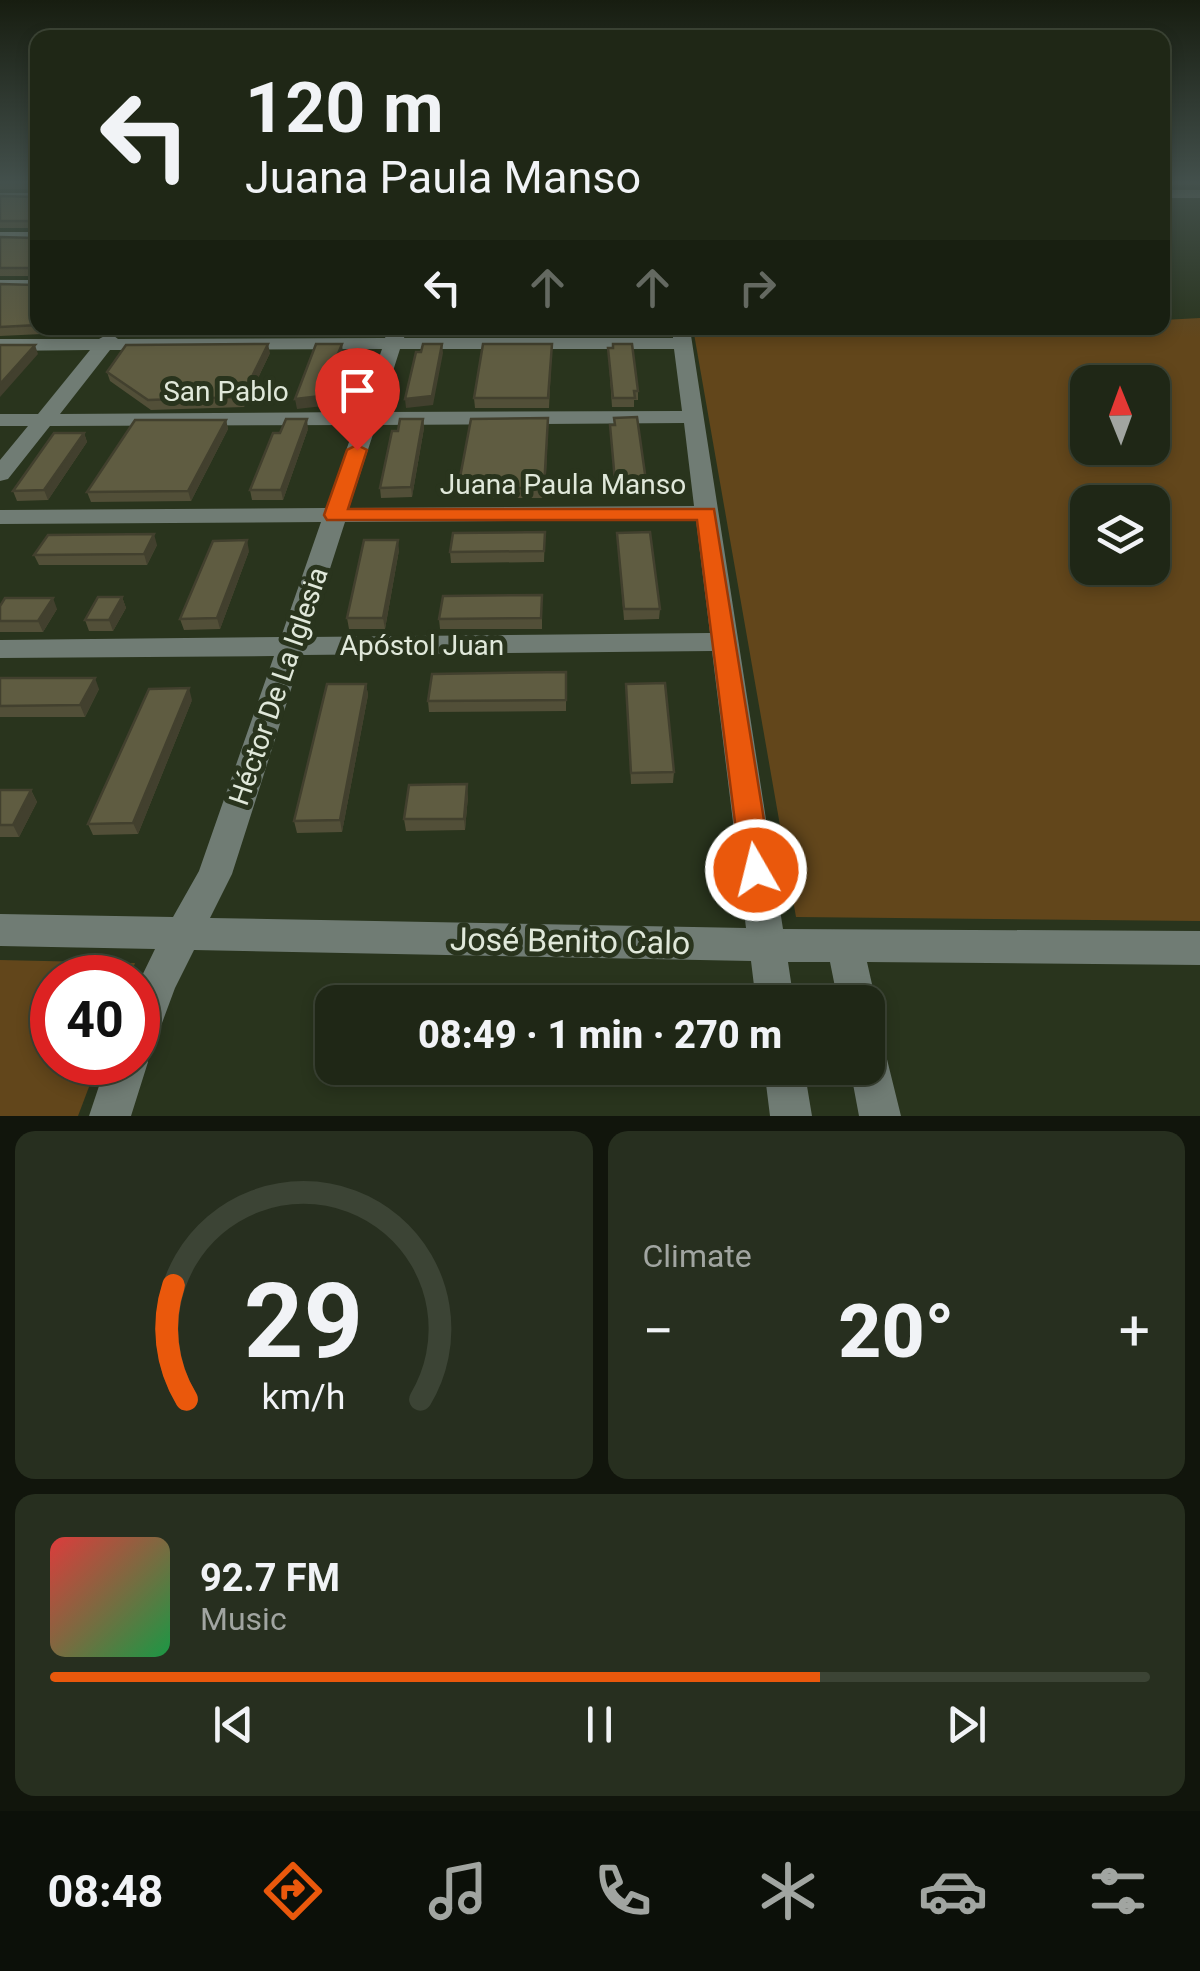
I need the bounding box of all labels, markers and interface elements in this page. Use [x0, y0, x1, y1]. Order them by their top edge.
text: 120 m [245, 67, 444, 149]
icon: left [80, 70, 210, 200]
text: Juana Paula Manso [245, 151, 641, 204]
icon: left [415, 260, 470, 315]
icon: ahead [520, 260, 575, 315]
icon: ahead [625, 260, 680, 315]
icon: right [730, 260, 785, 315]
pin [315, 348, 400, 451]
icon: arrive [330, 363, 385, 418]
north arrow [1070, 365, 1170, 465]
map controls [1070, 365, 1170, 585]
street label: San Pablo [163, 375, 289, 408]
street label: Juana Paula Manso [440, 468, 686, 501]
button: layers [1070, 485, 1170, 585]
street label: Héctor De La Iglesia [222, 563, 335, 810]
street label: Apóstol Juan [340, 629, 504, 662]
position arrow [704, 818, 808, 922]
street label: José Benito Calo [450, 920, 690, 962]
speed limit sign: 40 [30, 955, 160, 1085]
text: 08:49 · 1 min · 270 m [418, 1013, 782, 1057]
text: Climate [643, 1237, 752, 1275]
text: 29 [244, 1261, 363, 1382]
text: 20° [838, 1287, 954, 1375]
text: − [643, 1299, 674, 1363]
text: + [1119, 1299, 1150, 1363]
text: km/h [262, 1376, 346, 1418]
text: 92.7 FM [200, 1556, 340, 1600]
text: Music [200, 1600, 287, 1638]
icon: previous [206, 1697, 261, 1752]
icon: pause [572, 1697, 627, 1752]
icon: next [939, 1697, 994, 1752]
icon: directions [258, 1856, 328, 1926]
icon: music [423, 1856, 493, 1926]
icon: phone [588, 1856, 658, 1926]
icon: climate [753, 1856, 823, 1926]
icon: car [918, 1856, 988, 1926]
icon: filters [1083, 1856, 1153, 1926]
text: 08:48 [47, 1865, 163, 1918]

